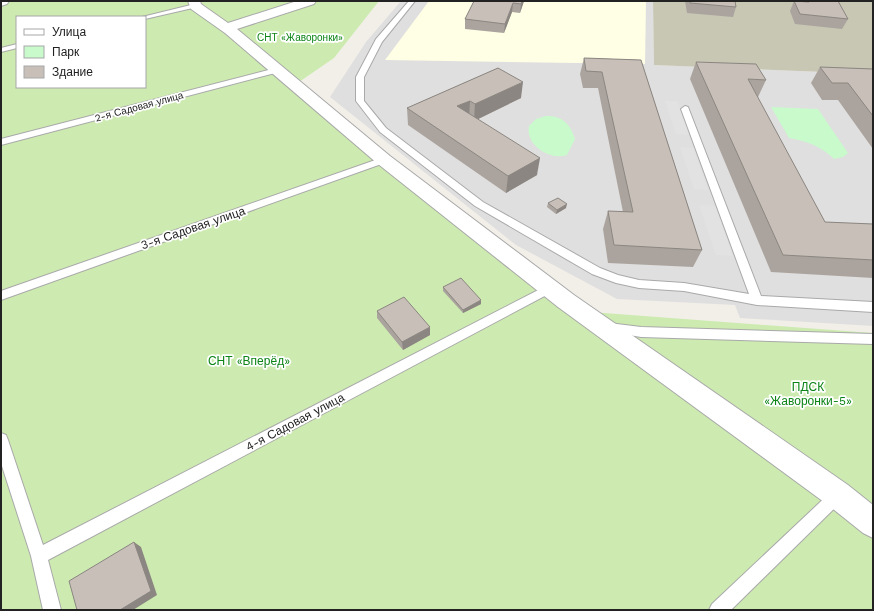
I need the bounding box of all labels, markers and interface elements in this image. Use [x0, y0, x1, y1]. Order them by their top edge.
legend [16, 16, 146, 88]
text: Улица [52, 25, 86, 39]
park label: СНТ «Жаворонки» [257, 32, 343, 43]
text: Парк [52, 45, 80, 59]
text: Здание [52, 65, 93, 79]
street label: 2-я Садовая улица [94, 89, 185, 124]
street label: 3-я Садовая улица [139, 203, 247, 252]
park label: СНТ «Вперёд» [208, 354, 290, 368]
park label: ПДСК «Жаворонки-5» [764, 380, 852, 408]
street label: 4-я Садовая улица [243, 390, 347, 454]

